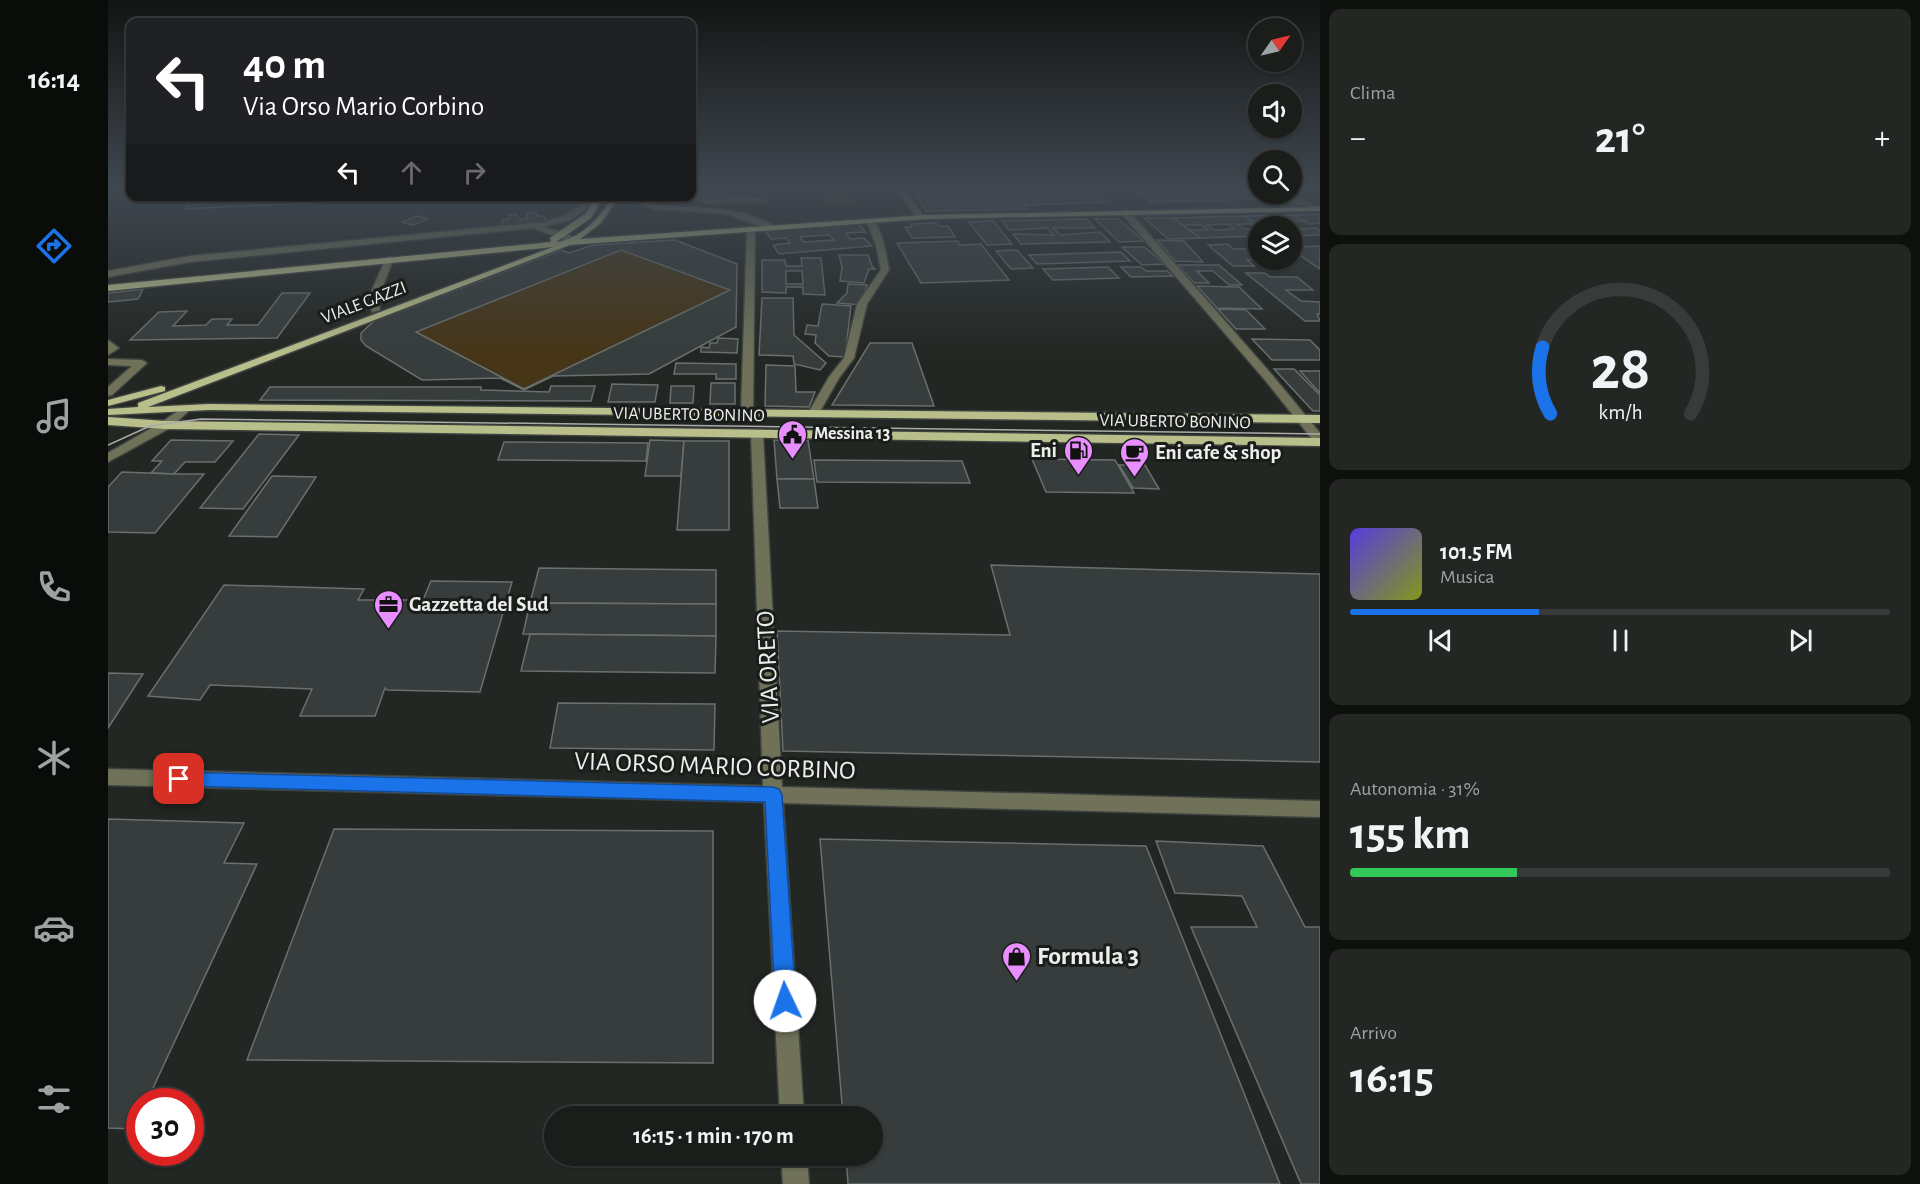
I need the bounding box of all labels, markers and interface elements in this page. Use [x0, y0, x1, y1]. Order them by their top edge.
north arrow [1248, 18, 1302, 72]
map controls [1248, 18, 1302, 270]
icon: left [144, 42, 222, 120]
text: 40 m [243, 44, 326, 86]
text: 16:14 [28, 66, 80, 93]
text: Clima [1350, 83, 1395, 103]
button: sound [1248, 84, 1302, 138]
text: Via Orso Mario Corbino [243, 93, 484, 120]
text: 21° [1595, 116, 1645, 161]
text: − [1350, 122, 1366, 155]
text: + [1874, 122, 1890, 155]
button: search [1248, 150, 1302, 204]
icon: left [332, 156, 365, 189]
icon: ahead [395, 156, 428, 189]
icon: right [458, 156, 491, 189]
button: layers [1248, 216, 1302, 270]
icon: directions [33, 225, 75, 267]
street label: VIALE GAZZI [319, 279, 409, 327]
text: 28 [1590, 338, 1650, 400]
icon: music [33, 395, 75, 437]
text: km/h [1598, 402, 1642, 423]
street label: VIA UBERTO BONINO [613, 405, 765, 425]
street label: VIA UBERTO BONINO [1099, 412, 1251, 432]
public building icon: Messina 13 [777, 418, 809, 460]
place label: Messina 13 [814, 425, 890, 443]
fuel station icon: Eni [1062, 434, 1094, 476]
cafe icon: Eni cafe & shop [1118, 436, 1150, 478]
place label: Eni [1030, 440, 1057, 461]
place label: Eni cafe & shop [1155, 442, 1282, 463]
text: 101.5 FM [1440, 541, 1513, 563]
icon: phone [33, 566, 75, 608]
text: Musica [1440, 567, 1495, 587]
office icon: Gazzetta del Sud [372, 588, 404, 630]
place label: Gazzetta del Sud [409, 594, 549, 615]
street label: VIA ORETO [752, 610, 784, 724]
icon: previous [1424, 624, 1457, 657]
icon: pause [1604, 624, 1637, 657]
icon: next [1784, 624, 1817, 657]
icon: climate [33, 737, 75, 779]
street label: VIA ORSO MARIO CORBINO [574, 748, 856, 784]
pin [153, 753, 204, 804]
icon: arrive [162, 762, 195, 795]
text: Autonomia · 31% [1350, 779, 1480, 799]
text: 155 km [1350, 812, 1470, 857]
icon: car [33, 907, 75, 949]
shop icon: Formula 3 [1000, 940, 1032, 982]
place label: Formula 3 [1037, 943, 1139, 969]
position arrow [753, 969, 817, 1033]
text: Arrivo [1350, 1023, 1397, 1043]
text: 16:15 [1350, 1056, 1434, 1101]
icon: filters [33, 1078, 75, 1120]
speed limit sign: 30 [126, 1088, 204, 1166]
text: 16:15 · 1 min · 170 m [633, 1125, 794, 1147]

